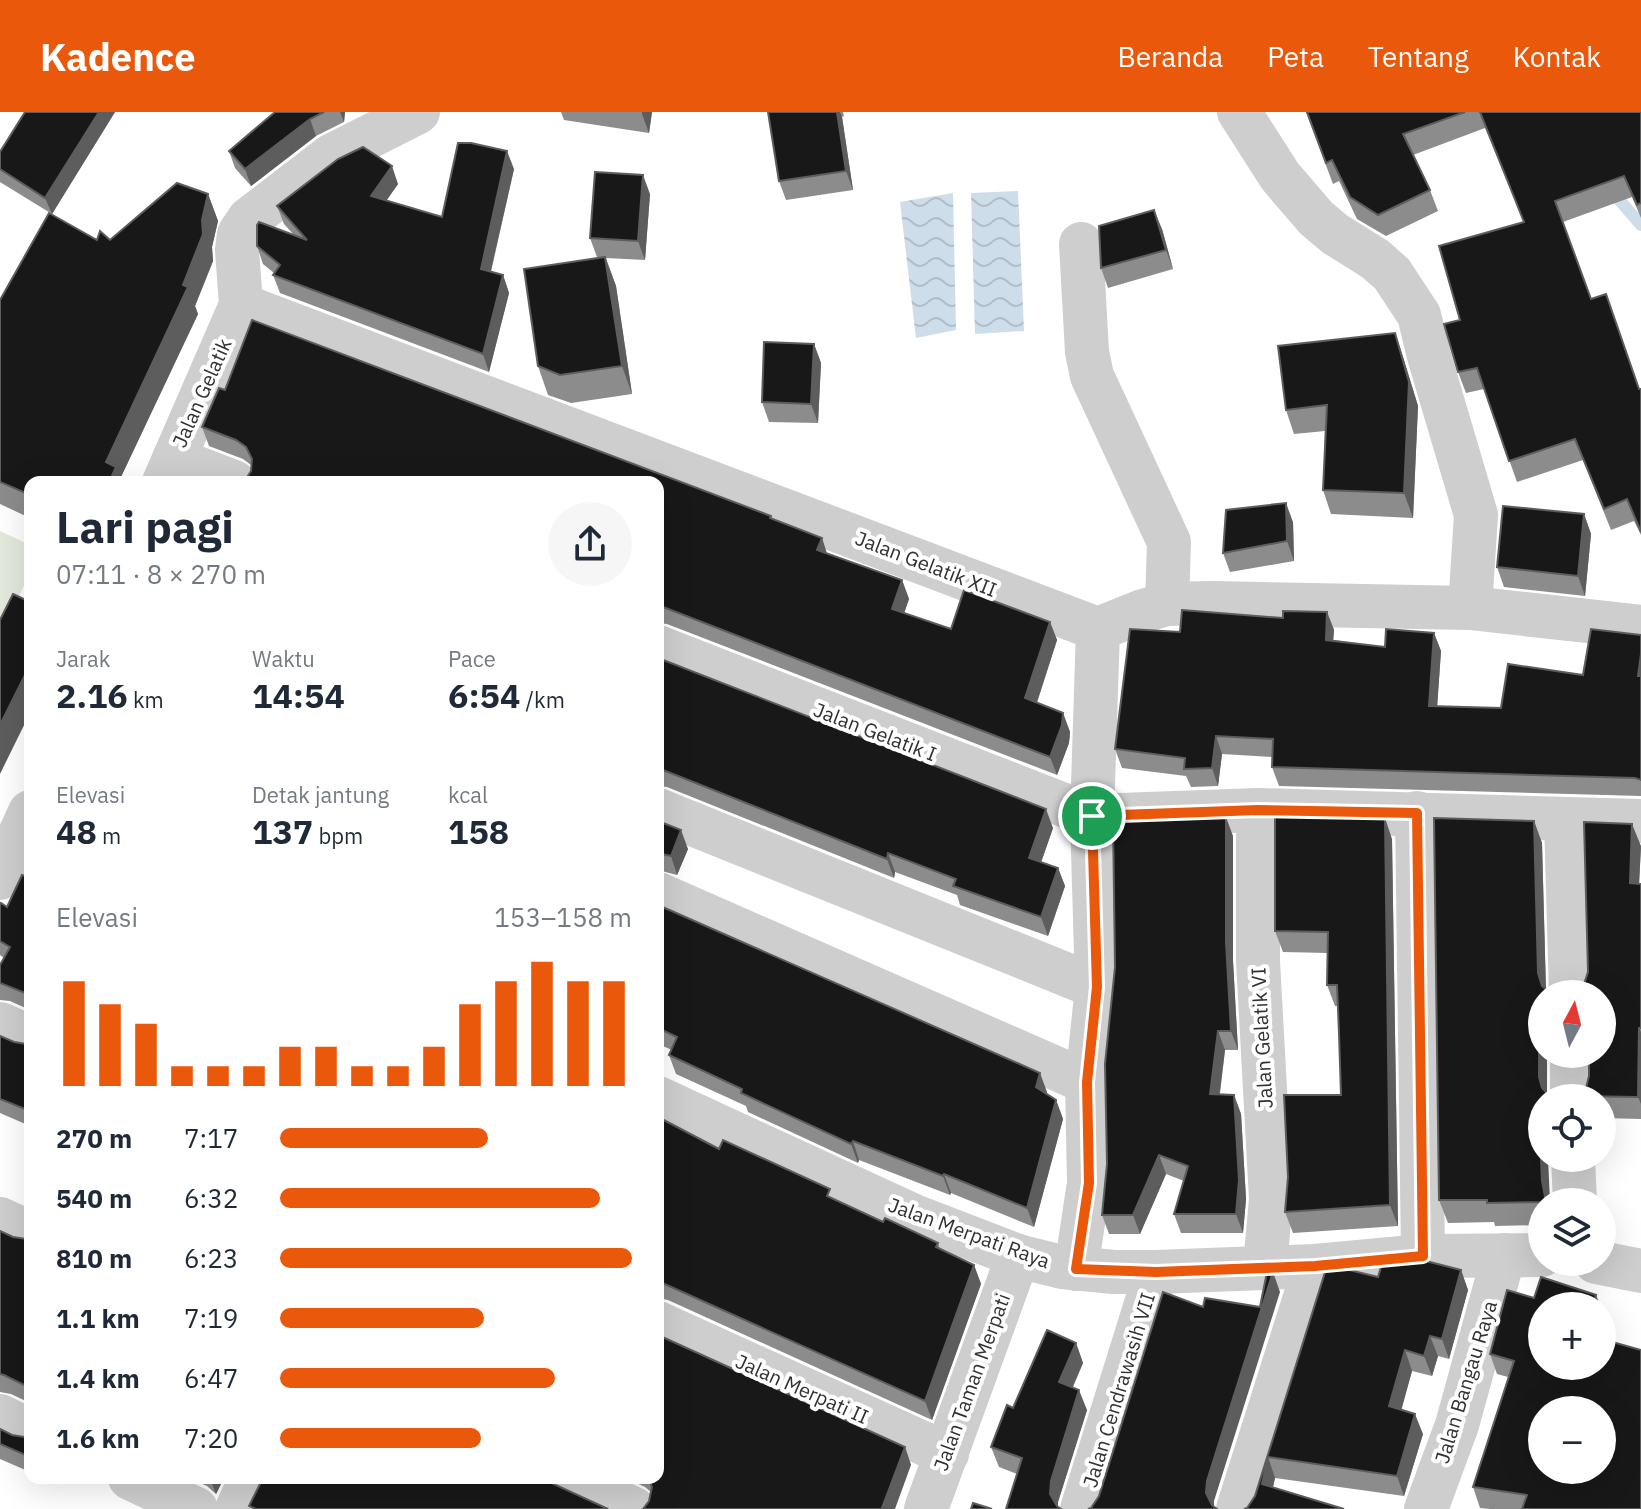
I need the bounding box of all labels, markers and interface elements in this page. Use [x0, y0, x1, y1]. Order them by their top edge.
text: Kadence [40, 32, 196, 81]
text: Beranda [1117, 38, 1223, 75]
text: Peta [1267, 38, 1324, 75]
text: Tentang [1368, 38, 1469, 75]
text: Kontak [1513, 38, 1601, 75]
street label: Jalan Gelatik [165, 334, 238, 452]
text: Lari pagi [56, 498, 234, 555]
button: share [548, 502, 632, 586]
street label: Jalan Gelatik XII [851, 524, 1001, 603]
text: 07:11 · 8 × 270 m [56, 557, 266, 591]
text: Jarak [56, 644, 110, 673]
text: Waktu [252, 644, 315, 673]
text: Pace [448, 644, 496, 673]
text: 2.16 [56, 673, 128, 717]
text: 14:54 [252, 673, 345, 717]
text: 6:54 [448, 673, 520, 717]
text: km [128, 685, 164, 714]
text: /km [520, 685, 565, 714]
street label: Jalan Gelatik I [810, 696, 940, 767]
text: Elevasi [56, 780, 125, 809]
text: Detak jantung [252, 780, 389, 809]
text: kcal [448, 780, 488, 809]
pin [1058, 782, 1126, 850]
icon: arrive [1070, 794, 1114, 838]
text: 48 [56, 809, 97, 853]
text: 137 [252, 809, 313, 853]
text: 158 [448, 809, 509, 853]
text: m [97, 821, 121, 850]
text: bpm [313, 821, 363, 850]
text: Elevasi [56, 900, 138, 934]
text: 153–158 m [494, 900, 632, 934]
street label: Jalan Gelatik VI [1244, 967, 1279, 1109]
north arrow [1528, 980, 1616, 1068]
map controls [1528, 980, 1616, 1484]
button: locate [1528, 1084, 1616, 1172]
text: 270 m [56, 1121, 132, 1155]
text: 7:17 [184, 1121, 238, 1155]
text: 540 m [56, 1181, 132, 1215]
text: 6:32 [184, 1181, 238, 1215]
button: layers [1528, 1188, 1616, 1276]
street label: Jalan Merpati Raya [885, 1191, 1054, 1274]
text: 810 m [56, 1241, 132, 1275]
text: 6:23 [184, 1241, 238, 1275]
street label: Jalan Taman Merpati [927, 1289, 1016, 1474]
street label: Jalan Cendrawasih VII [1076, 1289, 1161, 1490]
button: + [1528, 1292, 1616, 1380]
street label: Jalan Bangau Raya [1428, 1297, 1503, 1467]
text: 1.1 km [56, 1301, 140, 1335]
text: 7:19 [184, 1301, 238, 1335]
street label: Jalan Merpati II [732, 1347, 873, 1430]
text: 1.4 km [56, 1361, 140, 1395]
text: 6:47 [184, 1361, 238, 1395]
button: − [1528, 1396, 1616, 1484]
text: 1.6 km [56, 1421, 140, 1455]
text: 7:20 [184, 1421, 238, 1455]

